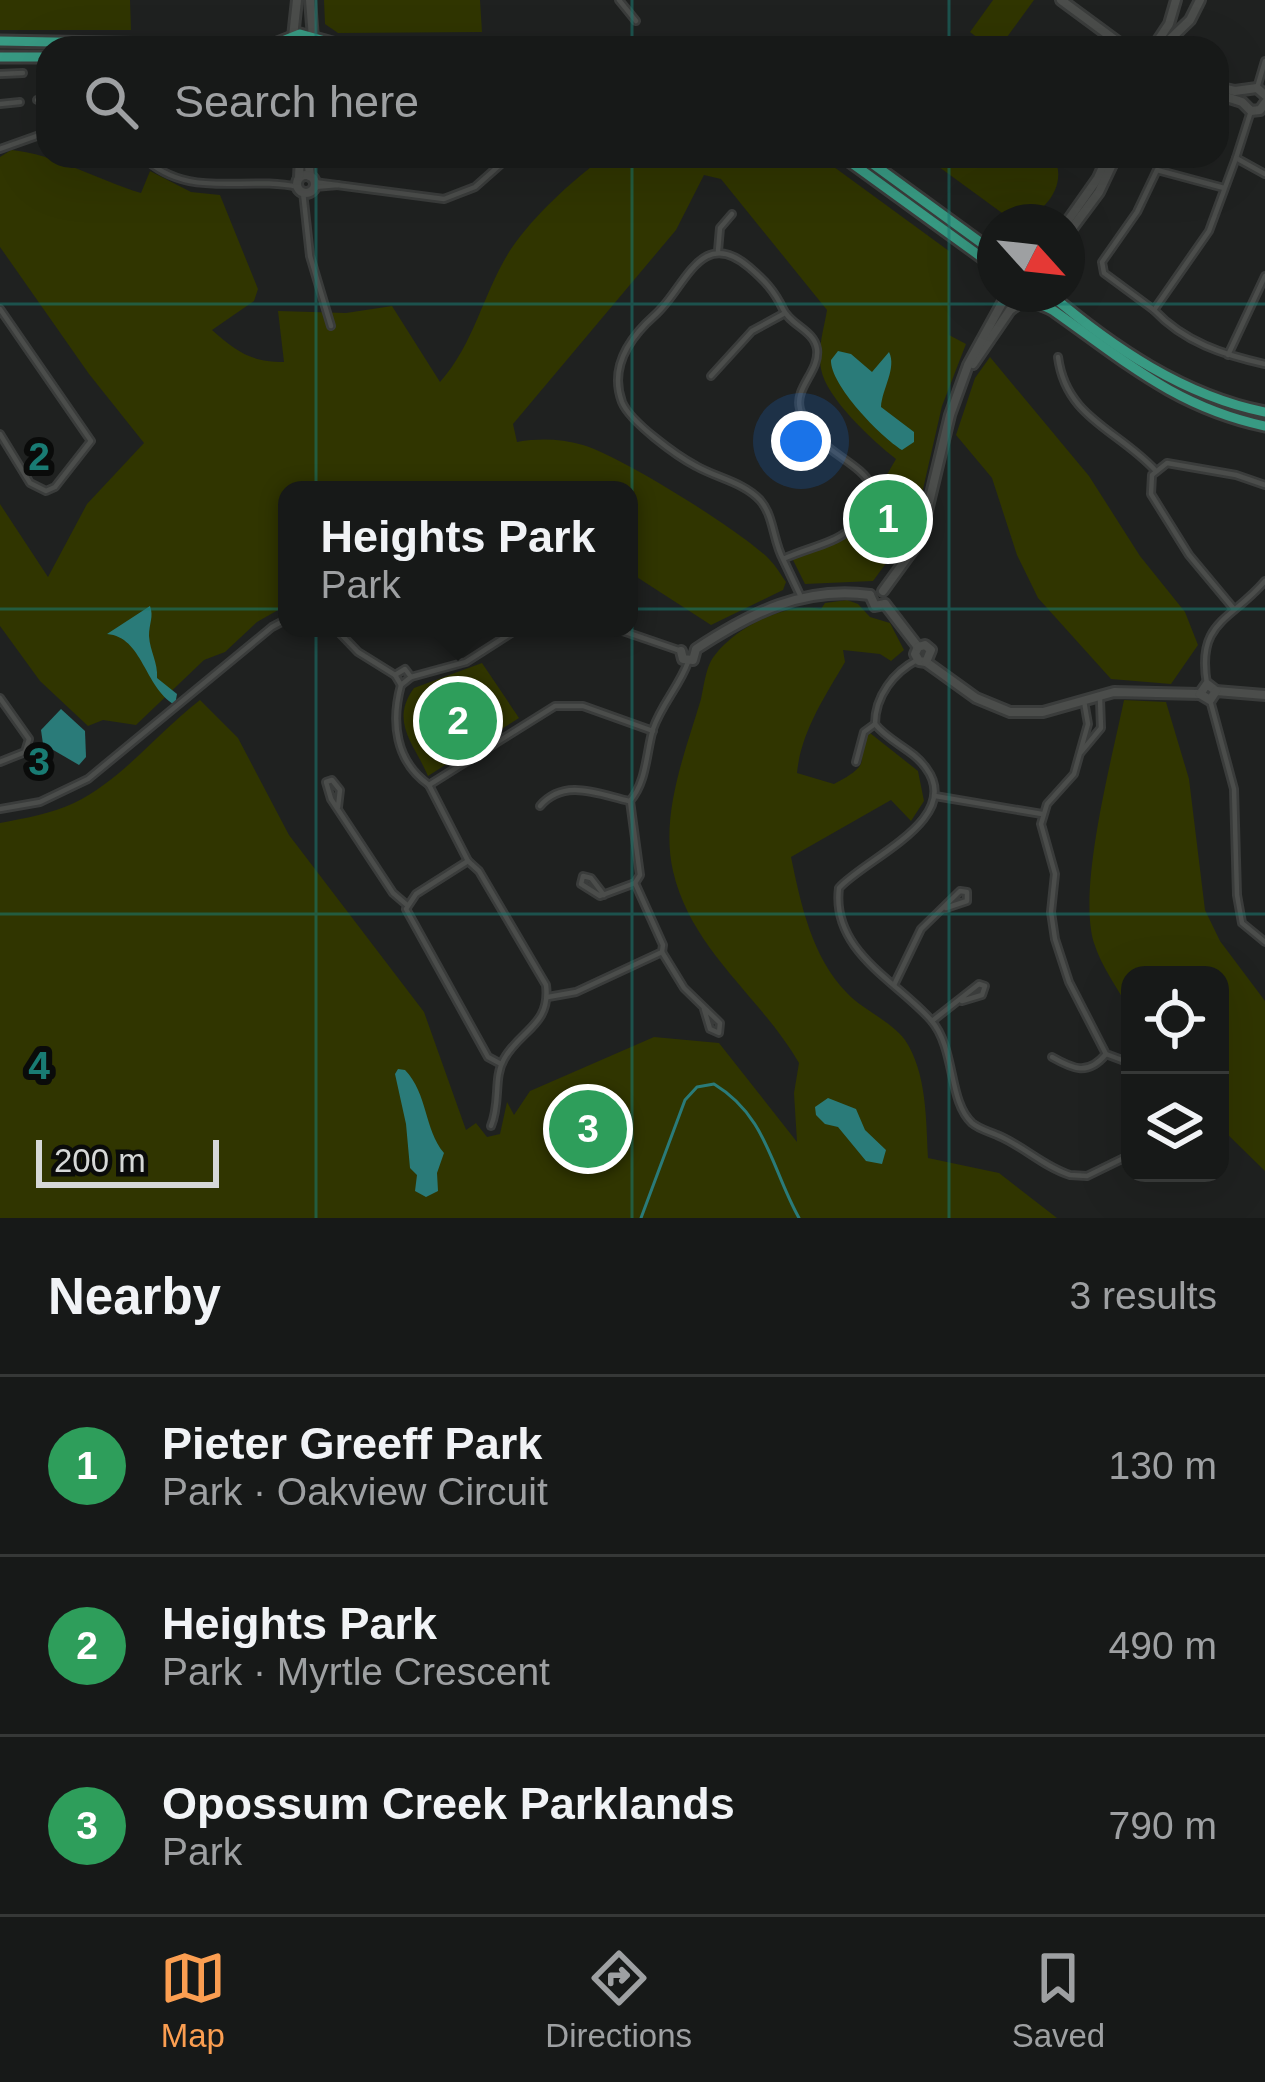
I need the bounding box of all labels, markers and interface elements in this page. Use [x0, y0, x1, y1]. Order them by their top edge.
search box [36, 36, 1229, 168]
icon: search [78, 69, 144, 135]
text: Search here [174, 76, 419, 127]
north arrow [977, 204, 1085, 312]
your location [771, 411, 831, 471]
text: 2 [28, 435, 50, 478]
pin: 1 [849, 474, 927, 564]
popup [278, 481, 638, 637]
text: Heights Park [320, 511, 596, 562]
text: Park [320, 563, 401, 606]
pin: 2 [419, 676, 497, 766]
text: 3 [28, 740, 50, 783]
map controls [1121, 966, 1229, 1182]
button: locate [1121, 966, 1229, 1074]
text: 4 [28, 1044, 50, 1087]
button: layers [1121, 1074, 1229, 1182]
pin: 3 [549, 1084, 627, 1174]
scale bar [36, 1134, 219, 1187]
text: 200 m [54, 1142, 146, 1179]
text: Nearby [48, 1268, 221, 1325]
text: 3 results [1070, 1274, 1217, 1317]
text: Pieter Greeff Park [162, 1418, 542, 1469]
text: 1 [76, 1444, 98, 1487]
text: 130 m [1109, 1444, 1217, 1487]
text: Park · Oakview Circuit [162, 1470, 548, 1513]
text: Heights Park [162, 1598, 437, 1649]
text: 2 [76, 1624, 98, 1667]
text: 490 m [1109, 1624, 1217, 1667]
text: Park · Myrtle Crescent [162, 1650, 550, 1693]
text: Opossum Creek Parklands [162, 1778, 735, 1829]
text: 3 [76, 1804, 98, 1847]
text: 790 m [1109, 1804, 1217, 1847]
text: Park [162, 1830, 242, 1873]
tab: Map [160, 1945, 226, 2055]
tab: Directions [545, 1945, 692, 2055]
tab: Saved [1012, 1945, 1105, 2055]

